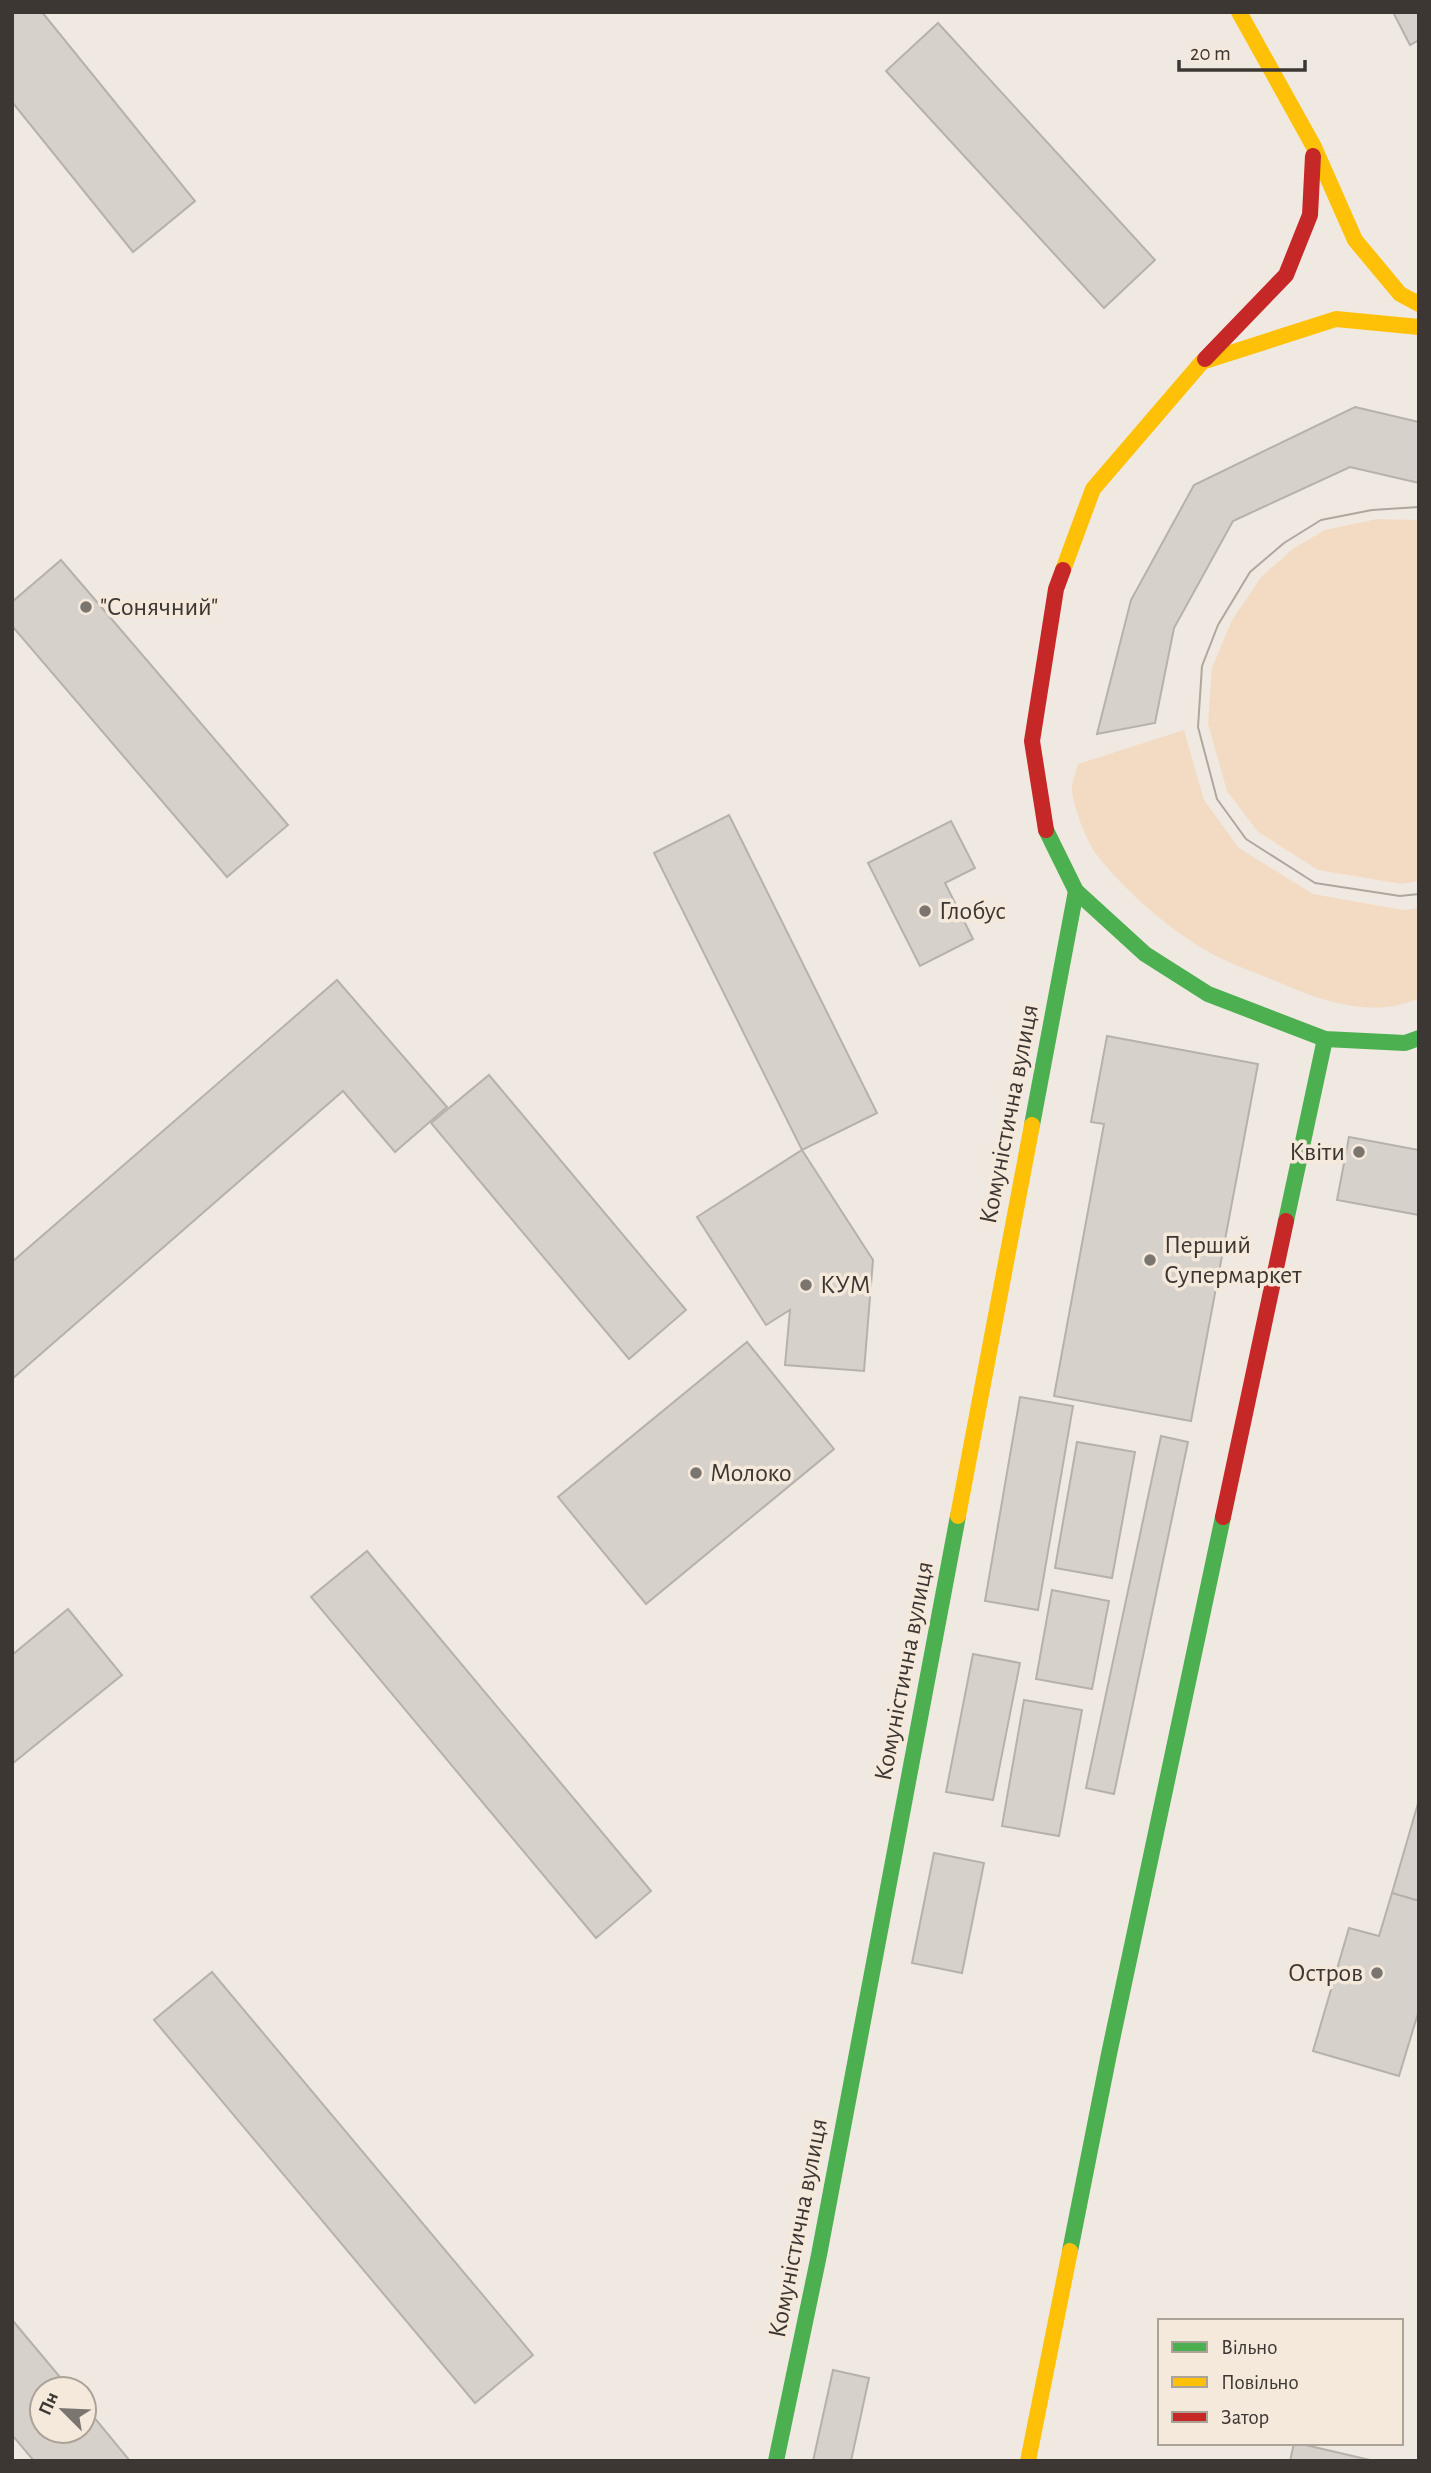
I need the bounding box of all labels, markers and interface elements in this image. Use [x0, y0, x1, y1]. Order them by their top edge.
scale bar [1179, 28, 1305, 72]
text: 20 m [1190, 43, 1231, 64]
place label: "Сонячний" [100, 594, 218, 620]
marker: "Сонячний" [78, 599, 94, 615]
place label: Глобус [939, 898, 1006, 924]
marker: Глобус [917, 903, 933, 919]
street label: Комуністична вулиця [975, 1002, 1043, 1226]
place label: Квіти [1289, 1139, 1345, 1165]
marker: Квіти [1351, 1144, 1367, 1160]
place label: Перший Супермаркет [1164, 1232, 1302, 1288]
marker: Перший Супермаркет [1142, 1252, 1158, 1268]
place label: КУМ [820, 1272, 871, 1298]
marker: КУМ [798, 1277, 814, 1293]
place label: Молоко [710, 1460, 792, 1486]
marker: Молоко [688, 1465, 704, 1481]
street label: Комуністична вулиця [870, 1559, 938, 1783]
place label: Остров [1288, 1960, 1363, 1986]
marker: Остров [1369, 1965, 1385, 1981]
street label: Комуністична вулиця [764, 2116, 832, 2340]
legend [1158, 2319, 1403, 2445]
text: Вільно [1221, 2337, 1277, 2358]
text: Повільно [1221, 2372, 1299, 2393]
north arrow [28, 2375, 98, 2445]
text: Пн [35, 2389, 62, 2418]
text: Затор [1221, 2407, 1269, 2428]

